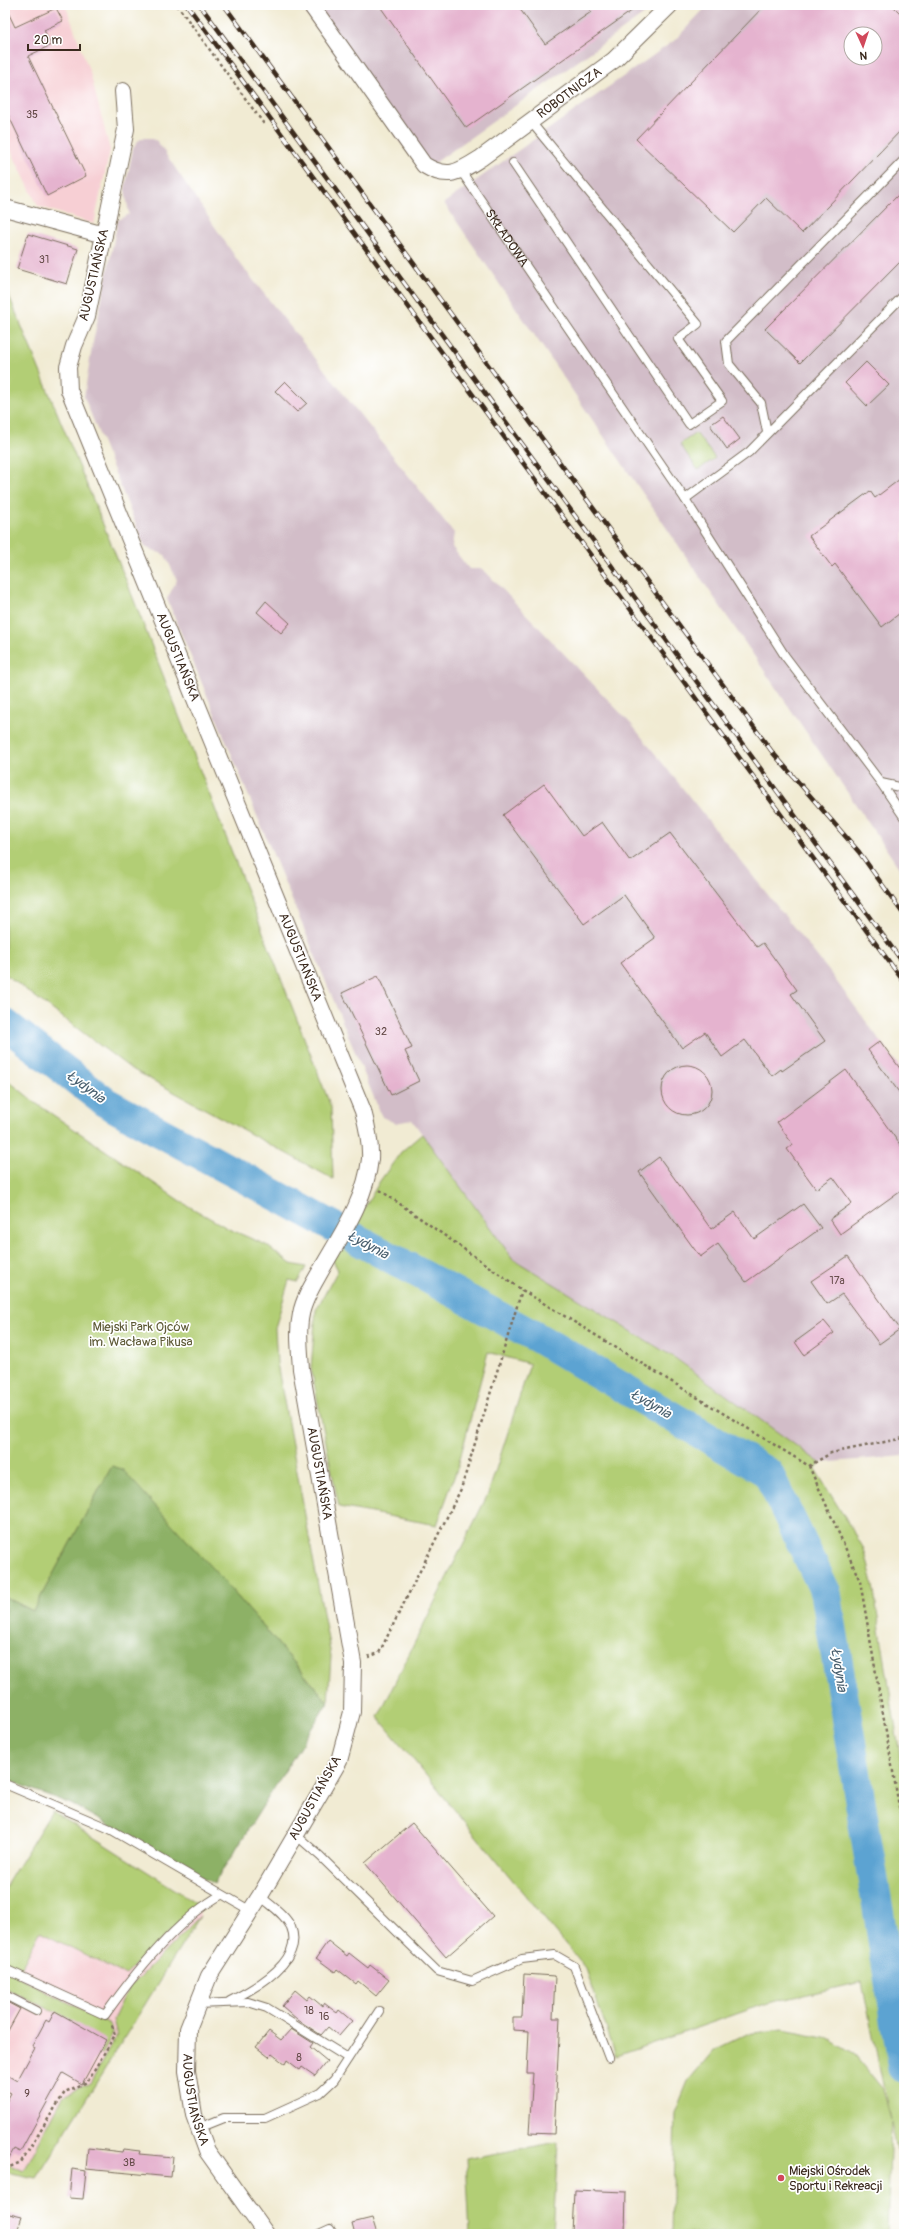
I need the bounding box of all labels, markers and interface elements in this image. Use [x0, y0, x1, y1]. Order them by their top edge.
scale bar [28, 26, 80, 52]
north arrow [843, 26, 883, 66]
text: 20 m [34, 33, 63, 48]
text: N [859, 49, 868, 62]
street label: ROBOTNICZA [534, 63, 605, 122]
house number: 35 [26, 108, 38, 121]
street label: SKŁADOWA [481, 206, 532, 270]
street label: AUGUSTIAŃSKA [76, 227, 113, 323]
house number: 31 [39, 253, 49, 266]
street label: AUGUSTIAŃSKA [153, 610, 203, 704]
street label: AUGUSTIAŃSKA [275, 910, 326, 1004]
house number: 32 [375, 1025, 387, 1038]
water label: Łydynia [63, 1067, 110, 1108]
water label: Łydynia [345, 1227, 393, 1263]
house number: 17a [829, 1274, 845, 1287]
park label: Miejski Park Ojców im. Wacława Pikusa [89, 1319, 193, 1350]
water label: Łydynia [628, 1386, 675, 1423]
street label: AUGUSTIAŃSKA [303, 1426, 336, 1522]
water label: Łydynia [827, 1647, 851, 1694]
street label: AUGUSTIAŃSKA [285, 1752, 345, 1843]
house number: 18 [304, 2004, 314, 2017]
house number: 16 [319, 2010, 329, 2023]
house number: 8 [296, 2051, 302, 2064]
street label: AUGUSTIAŃSKA [179, 2053, 213, 2148]
house number: 9 [24, 2087, 30, 2100]
house number: 3B [123, 2156, 135, 2169]
place label: Miejski Ośrodek Sportu i Rekreacji [789, 2163, 882, 2194]
marker: Miejski Ośrodek Sportu i Rekreacji [776, 2173, 786, 2183]

